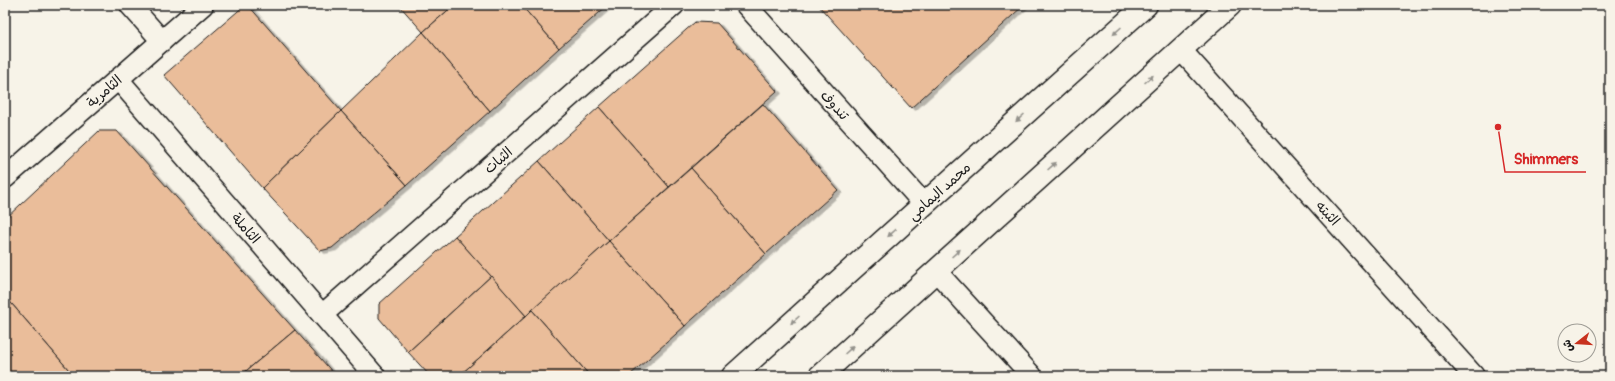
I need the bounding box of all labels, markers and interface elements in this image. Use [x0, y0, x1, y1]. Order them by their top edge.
one-way arrow [1112, 26, 1121, 35]
street label: الثامرية [83, 71, 125, 111]
one-way arrow [1144, 75, 1153, 84]
street label: تندوف [817, 87, 853, 124]
one-way arrow [1015, 113, 1025, 123]
street label: الثبات [481, 144, 516, 177]
callout: Shimmers [1505, 145, 1586, 172]
text: Shimmers [1514, 150, 1578, 169]
street label: محمد اليمامي [904, 159, 977, 227]
one-way arrow [1047, 162, 1057, 171]
street label: الثبته [1312, 197, 1343, 229]
street label: الثاملة [228, 209, 264, 247]
one-way arrow [887, 228, 897, 238]
one-way arrow [950, 249, 961, 258]
one-way arrow [790, 315, 800, 324]
north arrow [1557, 323, 1597, 363]
text: ش [1560, 338, 1576, 353]
one-way arrow [844, 346, 853, 355]

